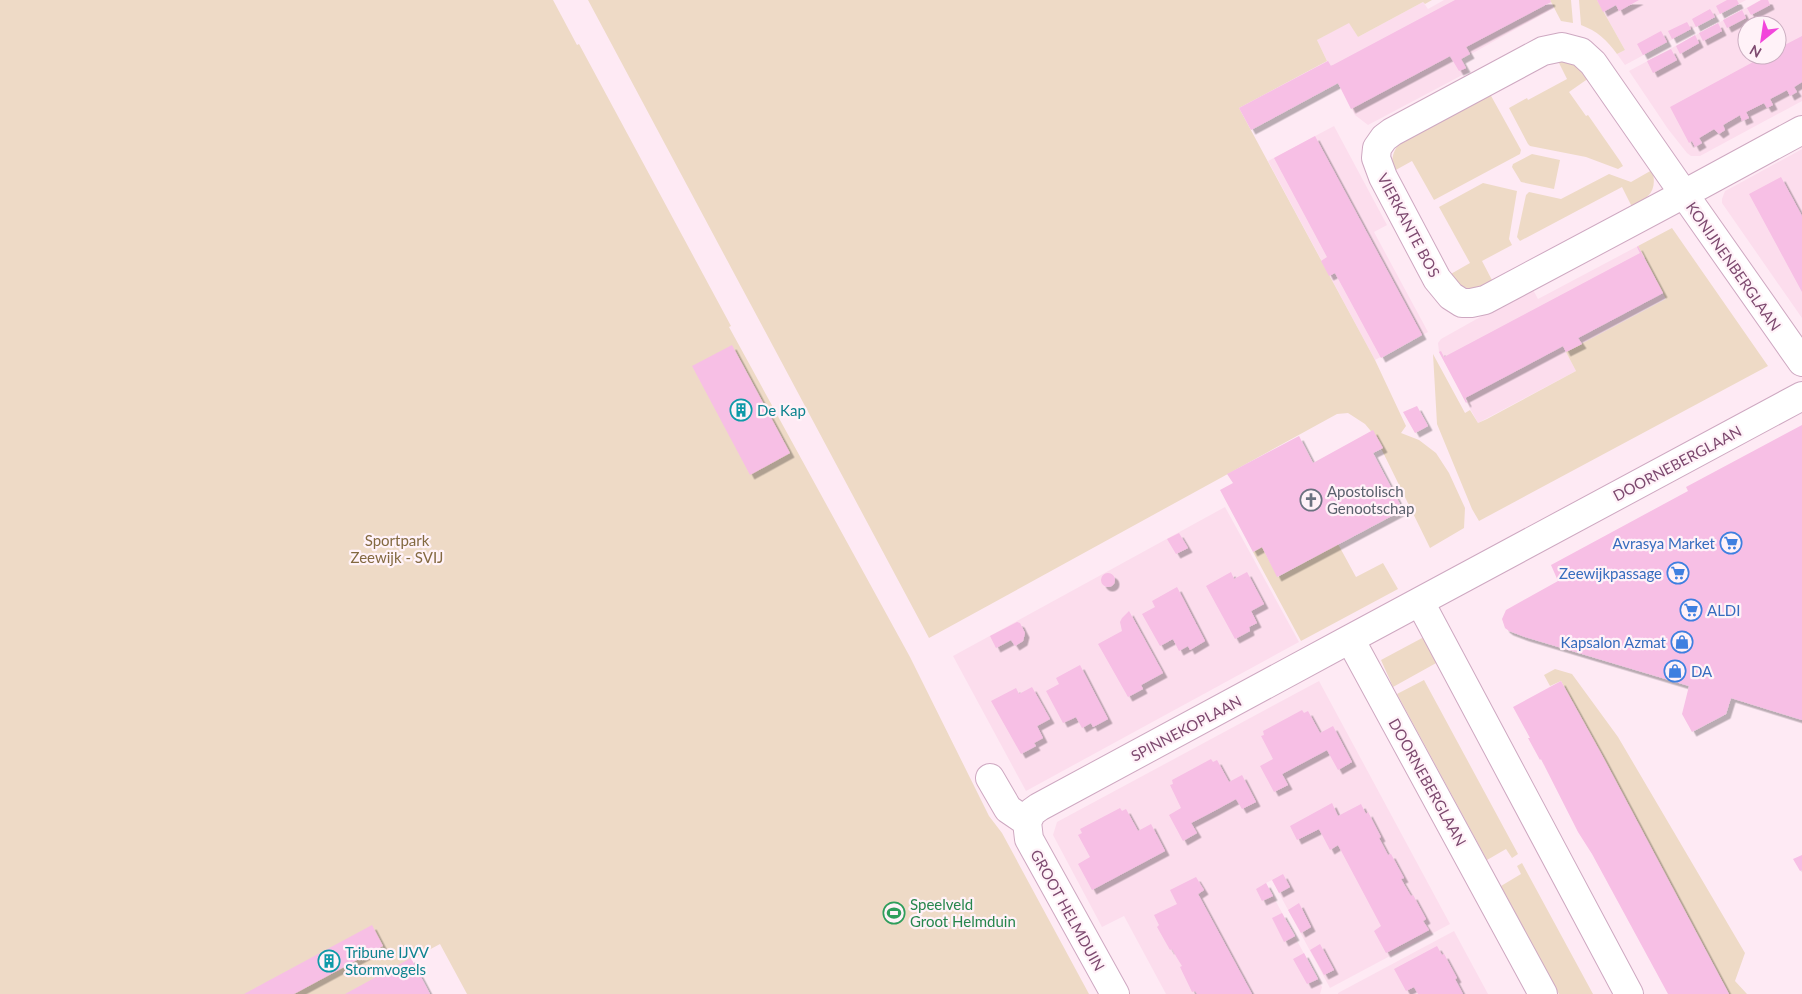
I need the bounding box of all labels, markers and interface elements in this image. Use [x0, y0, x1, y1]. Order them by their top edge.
north arrow [1737, 15, 1787, 65]
text: N [1746, 42, 1764, 62]
street label: VIERKANTE BOS [1374, 170, 1444, 280]
street label: KONIJNENBERGLAAN [1683, 198, 1785, 334]
building icon: De Kap [729, 398, 753, 422]
place label: De Kap [757, 401, 806, 419]
street label: DOORNEBERGLAAN [1610, 421, 1744, 505]
place label: Apostolisch Genootschap [1327, 482, 1414, 517]
church icon: Apostolisch Genootschap [1299, 488, 1323, 512]
park label: Sportpark Zeewijk - SVIJ [351, 531, 443, 566]
supermarket icon: Avrasya Market [1719, 531, 1743, 555]
place label: Avrasya Market [1613, 534, 1716, 552]
supermarket icon: Zeewijkpassage [1666, 561, 1690, 585]
place label: Zeewijkpassage [1559, 564, 1662, 582]
supermarket icon: ALDI [1679, 598, 1703, 622]
place label: ALDI [1707, 601, 1740, 619]
shop icon: Kapsalon Azmat [1670, 630, 1694, 654]
place label: Kapsalon Azmat [1561, 633, 1667, 651]
shop icon: DA [1663, 659, 1687, 683]
place label: DA [1691, 662, 1713, 680]
street label: SPINNEKOPLAAN [1128, 691, 1244, 765]
street label: DOORNEBERGLAAN [1385, 715, 1471, 849]
street label: GROOT HELMDUIN [1027, 846, 1109, 974]
place label: Speelveld Groot Helmduin [910, 895, 1016, 930]
sports icon: Speelveld Groot Helmduin [882, 901, 906, 925]
place label: Tribune IJVV Stormvogels [345, 943, 430, 978]
building icon: Tribune IJVV Stormvogels [317, 949, 341, 973]

